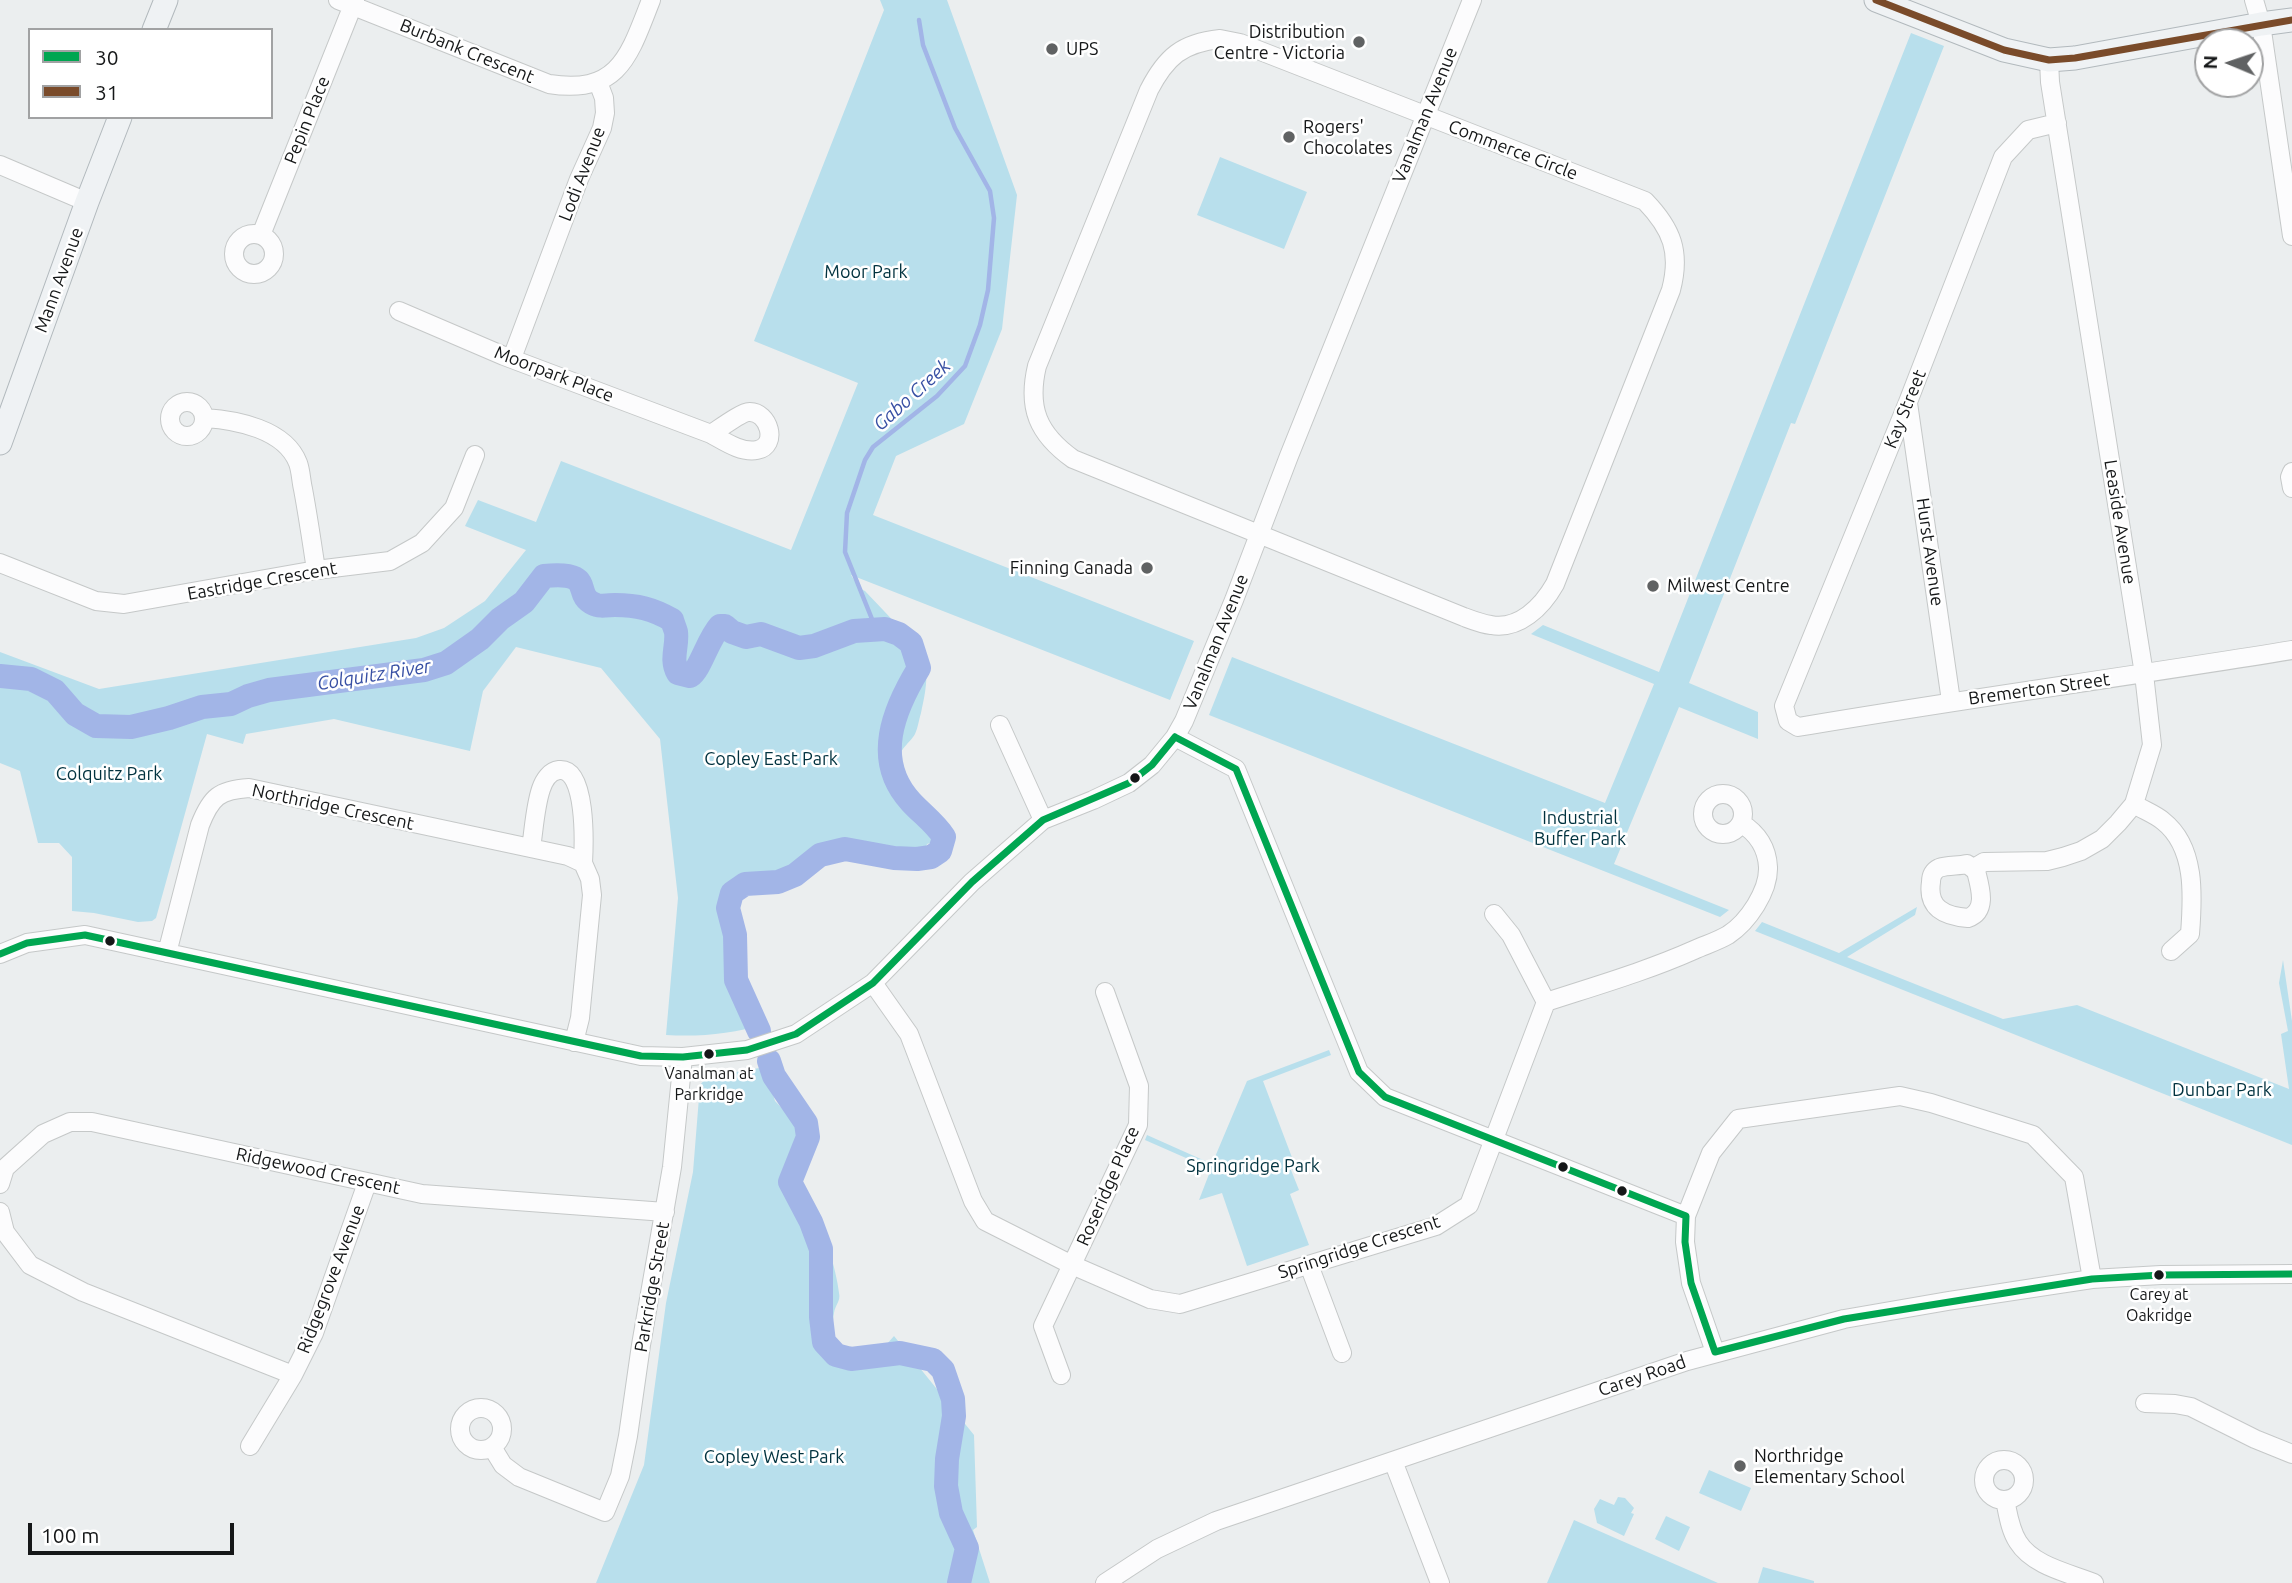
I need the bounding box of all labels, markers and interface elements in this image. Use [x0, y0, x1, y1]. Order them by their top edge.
street label: Burbank Crescent [397, 14, 537, 88]
place label: Distribution Centre - Victoria [1214, 21, 1345, 64]
legend [28, 28, 273, 119]
north arrow [2194, 28, 2264, 98]
marker: Distribution Centre - Victoria [1351, 34, 1367, 50]
place label: UPS [1066, 38, 1098, 60]
marker: UPS [1044, 41, 1060, 57]
street label: Vanalman Avenue [1388, 44, 1462, 186]
text: 30 [95, 45, 119, 69]
text: N [2199, 55, 2221, 70]
street label: Pepin Place [280, 73, 334, 167]
text: 31 [95, 80, 119, 104]
street label: Commerce Circle [1445, 115, 1581, 185]
place label: Rogers' Chocolates [1303, 116, 1392, 158]
street label: Lodi Avenue [554, 124, 610, 224]
marker: Rogers' Chocolates [1281, 129, 1297, 145]
street label: Mann Avenue [30, 225, 88, 335]
park label: Moor Park [824, 261, 908, 283]
street label: Moorpark Place [491, 341, 617, 407]
water label: Gabo Creek [869, 354, 955, 436]
street label: Kay Street [1879, 366, 1931, 452]
street label: Leaside Avenue [2099, 458, 2141, 586]
street label: Hurst Avenue [1912, 496, 1948, 608]
street label: Eastridge Crescent [186, 557, 338, 605]
place label: Finning Canada [1010, 557, 1133, 579]
marker: Finning Canada [1139, 560, 1155, 576]
street label: Vanalman Avenue [1179, 571, 1253, 713]
place label: Milwest Centre [1667, 575, 1790, 597]
marker: Milwest Centre [1645, 578, 1661, 594]
water label: Colquitz River [315, 655, 433, 695]
street label: Bremerton Street [1967, 668, 2111, 710]
park label: Copley East Park [704, 748, 838, 770]
park label: Colquitz Park [56, 763, 162, 785]
unlabelled marker [1128, 771, 1142, 785]
street label: Northridge Crescent [250, 779, 416, 835]
park label: Industrial Buffer Park [1534, 807, 1626, 850]
unlabelled marker [103, 934, 117, 948]
marker: Vanalman at Parkridge [702, 1047, 716, 1061]
place label: Vanalman at Parkridge [664, 1064, 754, 1102]
park label: Dunbar Park [2172, 1079, 2272, 1101]
street label: Roseridge Place [1072, 1123, 1144, 1249]
street label: Ridgewood Crescent [234, 1143, 402, 1199]
park label: Springridge Park [1186, 1155, 1320, 1177]
unlabelled marker [1556, 1160, 1570, 1174]
unlabelled marker [1615, 1184, 1629, 1198]
street label: Ridgegrove Avenue [293, 1202, 369, 1356]
street label: Springridge Crescent [1275, 1211, 1443, 1283]
street label: Parkridge Street [630, 1220, 674, 1354]
marker: Carey at Oakridge [2152, 1268, 2166, 1282]
place label: Carey at Oakridge [2126, 1285, 2192, 1323]
street label: Carey Road [1595, 1351, 1689, 1401]
place label: Northridge Elementary School [1754, 1445, 1905, 1488]
park label: Copley West Park [704, 1446, 844, 1468]
marker: Northridge Elementary School [1732, 1458, 1748, 1474]
scale bar [32, 1510, 238, 1554]
text: 100 m [41, 1523, 99, 1547]

